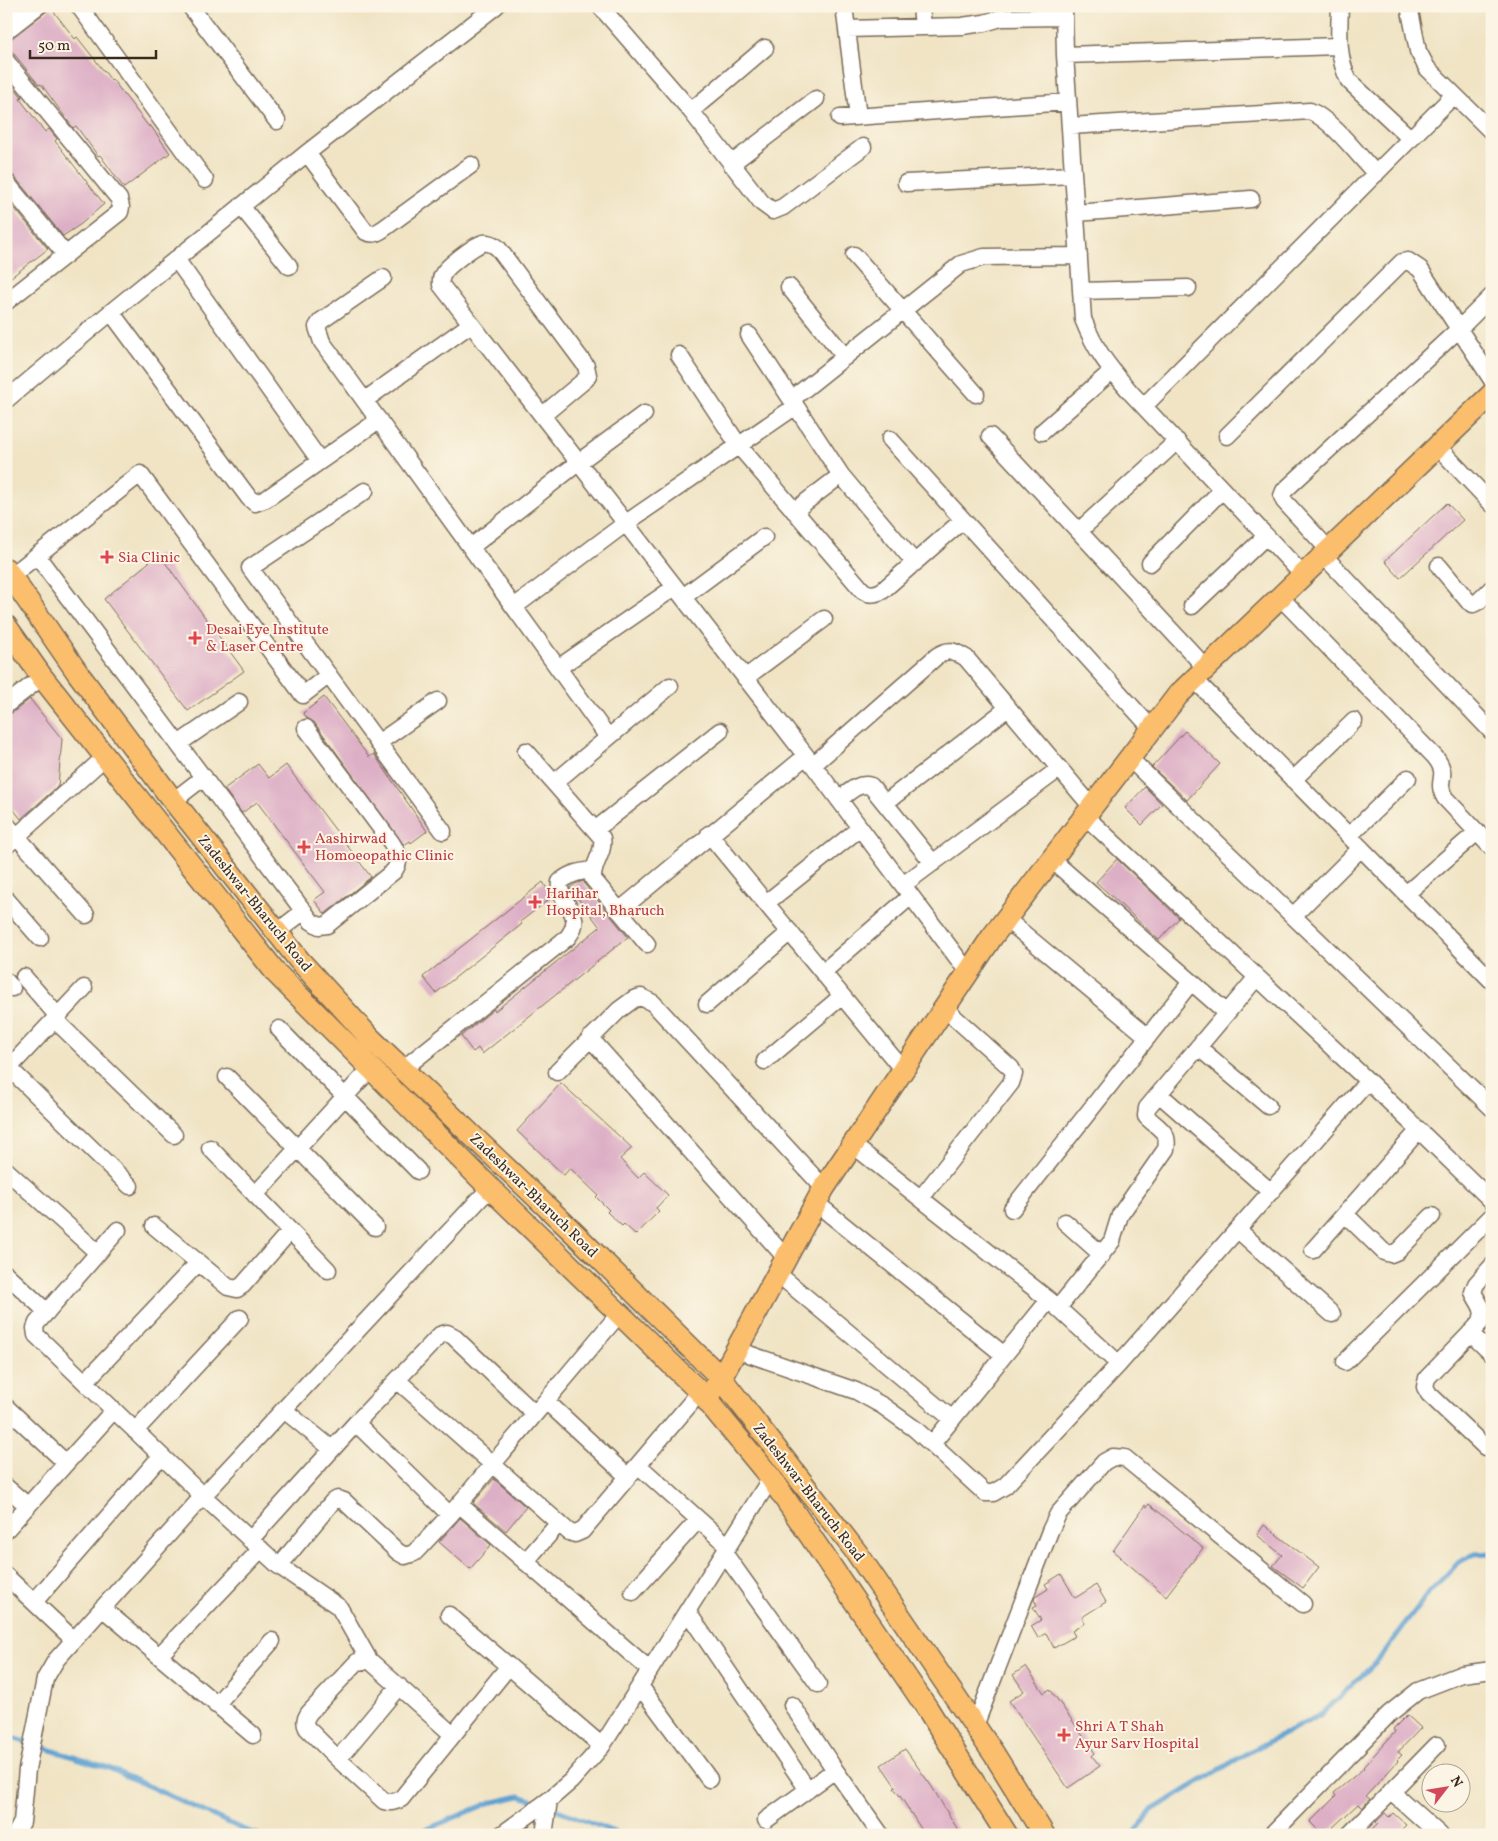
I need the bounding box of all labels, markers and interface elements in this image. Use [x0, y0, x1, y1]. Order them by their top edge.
scale bar [30, 28, 156, 60]
text: 50 m [38, 36, 70, 57]
place label: Sia Clinic [118, 548, 181, 569]
marker: Sia Clinic [100, 550, 114, 564]
place label: Desai Eye Institute & Laser Centre [206, 620, 329, 658]
marker: Desai Eye Institute & Laser Centre [188, 631, 202, 645]
place label: Aashirwad Homoeopathic Clinic [315, 829, 454, 867]
street label: Zadeshwar-Bharuch Road [192, 831, 316, 977]
marker: Aashirwad Homoeopathic Clinic [297, 840, 311, 854]
place label: Harihar Hospital, Bharuch [546, 884, 665, 922]
marker: Harihar Hospital, Bharuch [528, 895, 542, 909]
street label: Zadeshwar-Bharuch Road [464, 1129, 602, 1263]
street label: Zadeshwar-Bharuch Road [747, 1419, 869, 1567]
place label: Shri A T Shah Ayur Sarv Hospital [1075, 1717, 1199, 1755]
marker: Shri A T Shah Ayur Sarv Hospital [1057, 1728, 1071, 1742]
north arrow [1420, 1764, 1470, 1814]
text: N [1445, 1773, 1467, 1791]

